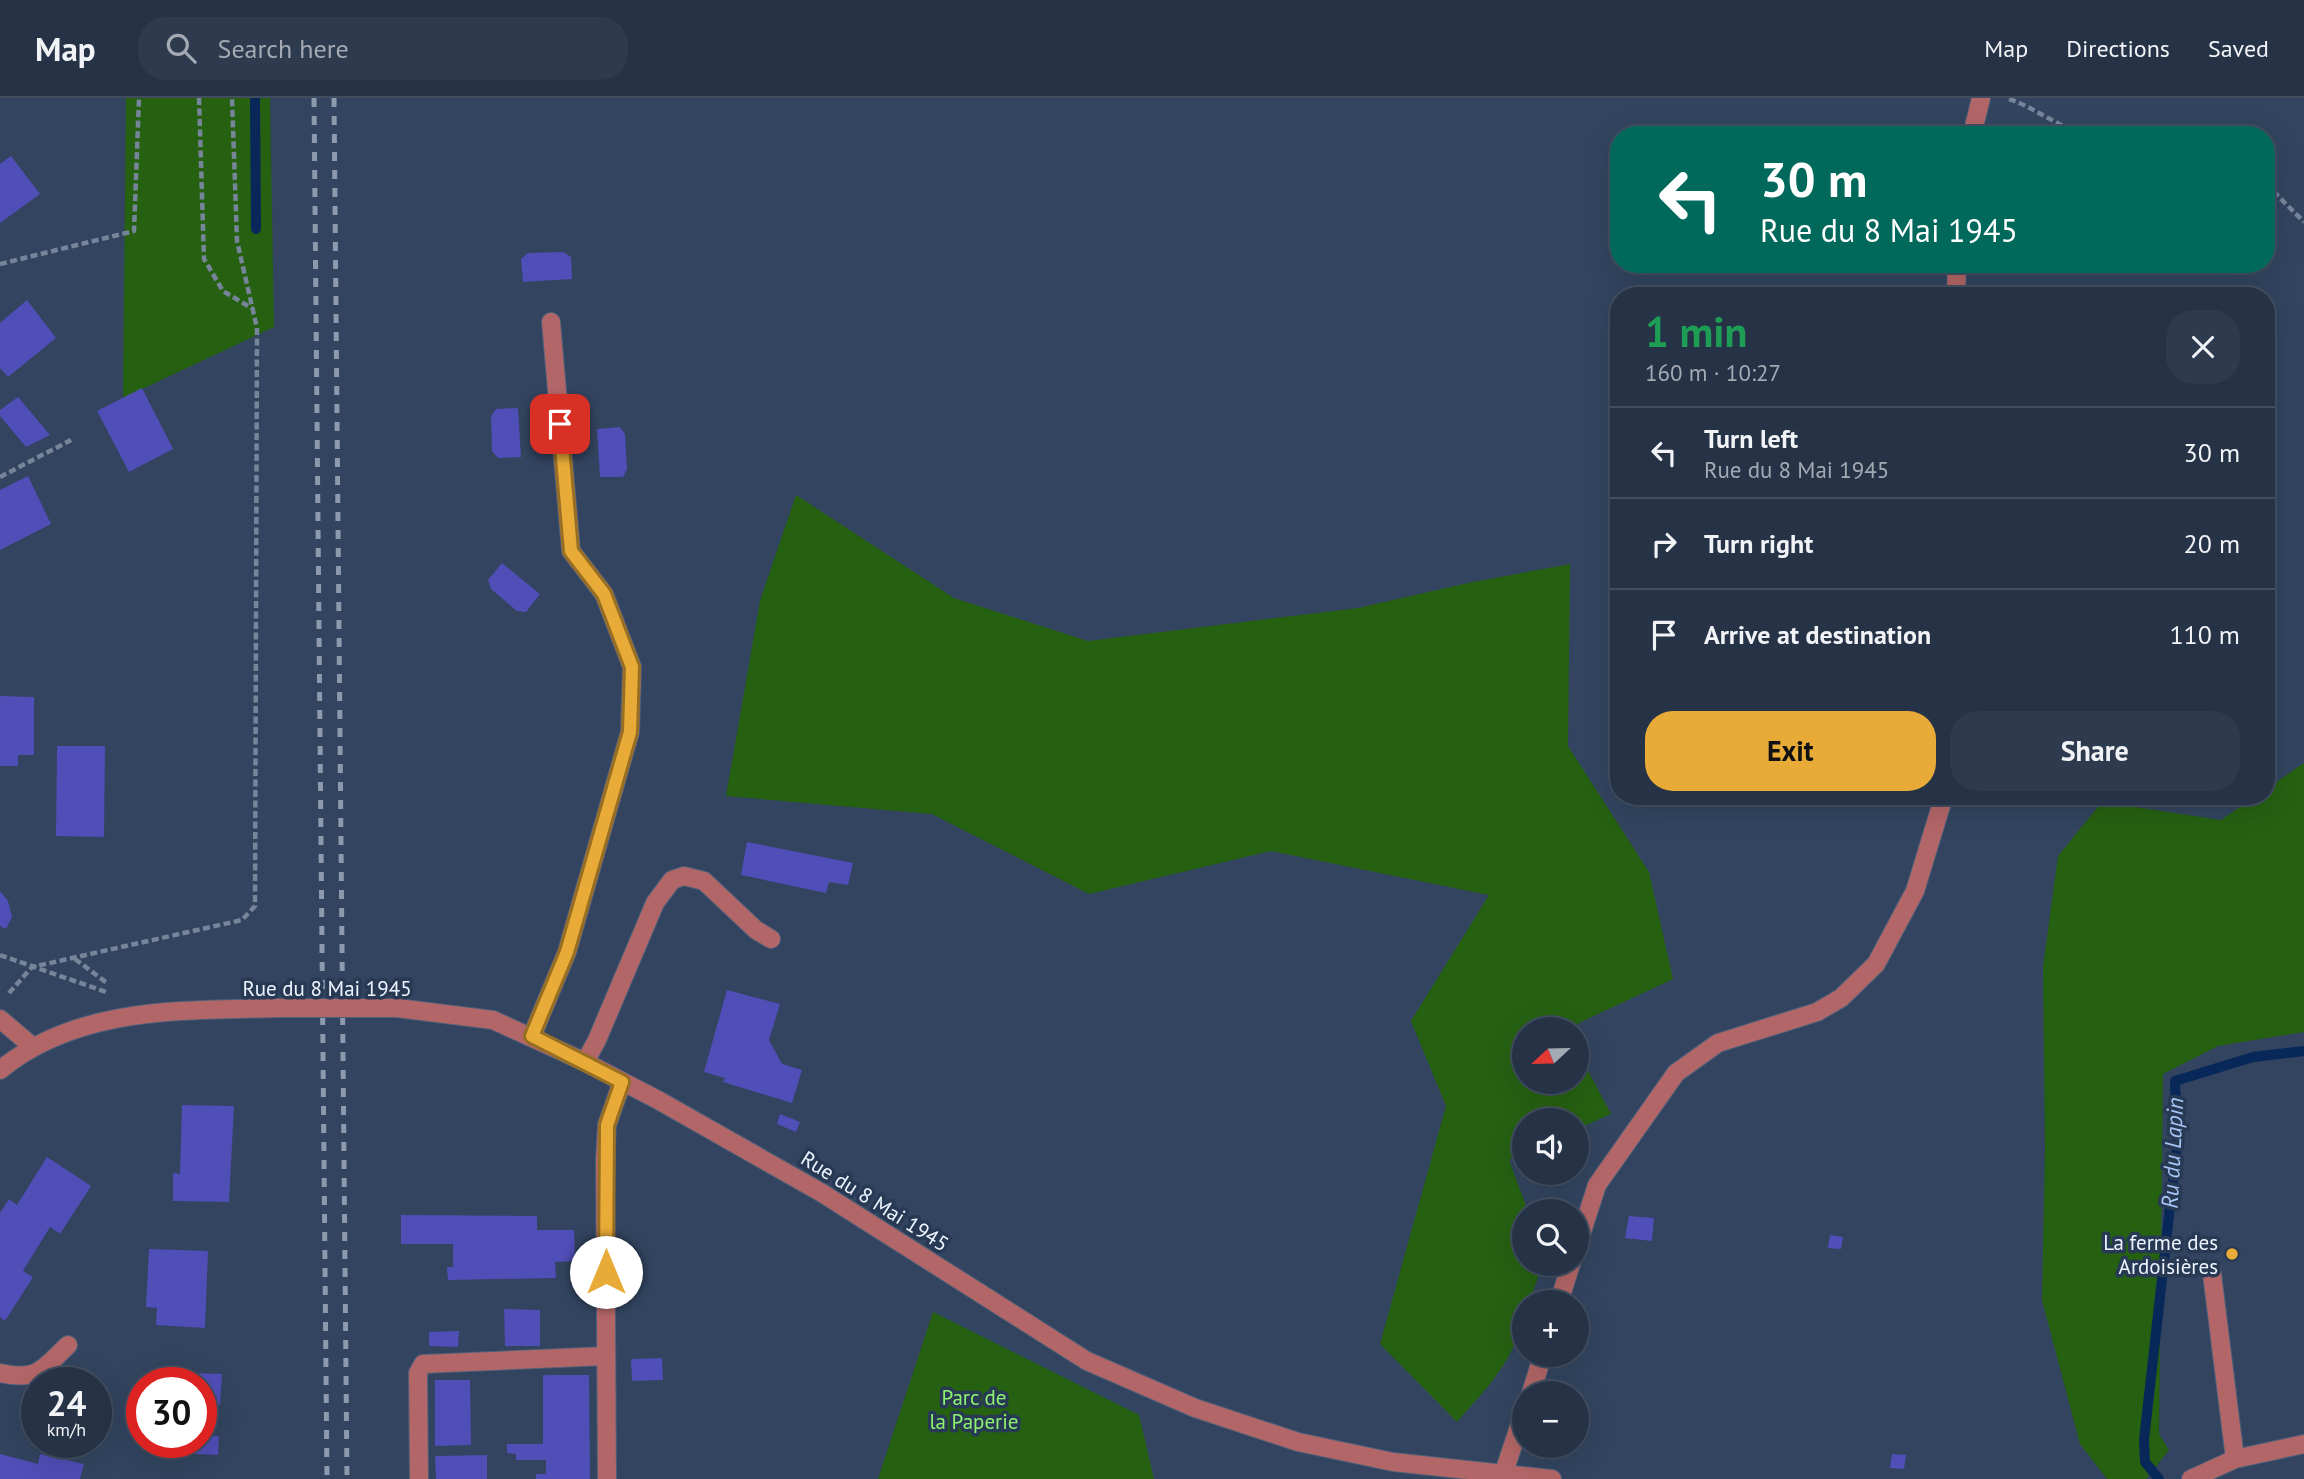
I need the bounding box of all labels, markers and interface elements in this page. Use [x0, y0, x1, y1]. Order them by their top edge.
search box [138, 17, 628, 80]
text: Map [35, 27, 96, 70]
icon: search [162, 29, 200, 67]
text: Search here [218, 32, 349, 65]
text: Map [1984, 33, 2028, 64]
text: Directions [2066, 33, 2170, 64]
text: Saved [2208, 33, 2269, 64]
text: 30 m [1760, 147, 1867, 211]
icon: left [1645, 154, 1736, 245]
text: Rue du 8 Mai 1945 [1760, 209, 2018, 251]
text: 1 min [1645, 304, 1747, 359]
button: close [2166, 310, 2240, 384]
text: 160 m · 10:27 [1645, 358, 1781, 387]
pin [530, 394, 590, 454]
icon: arrive [541, 405, 579, 443]
text: Turn left [1704, 422, 1798, 455]
icon: left [1645, 434, 1683, 472]
text: 30 m [2184, 436, 2240, 469]
text: Rue du 8 Mai 1945 [1704, 455, 1889, 484]
icon: right [1645, 525, 1683, 563]
text: Turn right [1704, 527, 1813, 560]
text: 20 m [2184, 527, 2240, 560]
icon: arrive [1645, 616, 1683, 654]
text: Arrive at destination [1704, 618, 1931, 651]
text: 110 m [2169, 618, 2240, 651]
button: Exit [1645, 711, 1936, 791]
button: Share [1950, 711, 2240, 791]
street label: Rue du 8 Mai 1945 [242, 975, 412, 1002]
north arrow [1512, 1017, 1589, 1094]
map controls [1512, 1017, 1589, 1458]
water label: Ru du Lapin [2155, 1097, 2189, 1209]
button: sound [1512, 1108, 1589, 1185]
street label: Rue du 8 Mai 1945 [796, 1145, 954, 1257]
button: search [1512, 1199, 1589, 1276]
place label: La ferme des Ardoisières [2103, 1229, 2218, 1280]
position arrow [569, 1235, 643, 1309]
marker: La ferme des Ardoisières [2224, 1246, 2240, 1262]
button: + [1512, 1290, 1589, 1367]
speed limit sign: 30 [126, 1367, 217, 1458]
text: 24 [47, 1380, 86, 1426]
button: − [1512, 1381, 1589, 1458]
park label: Parc de la Paperie [929, 1384, 1019, 1435]
text: km/h [47, 1418, 86, 1441]

